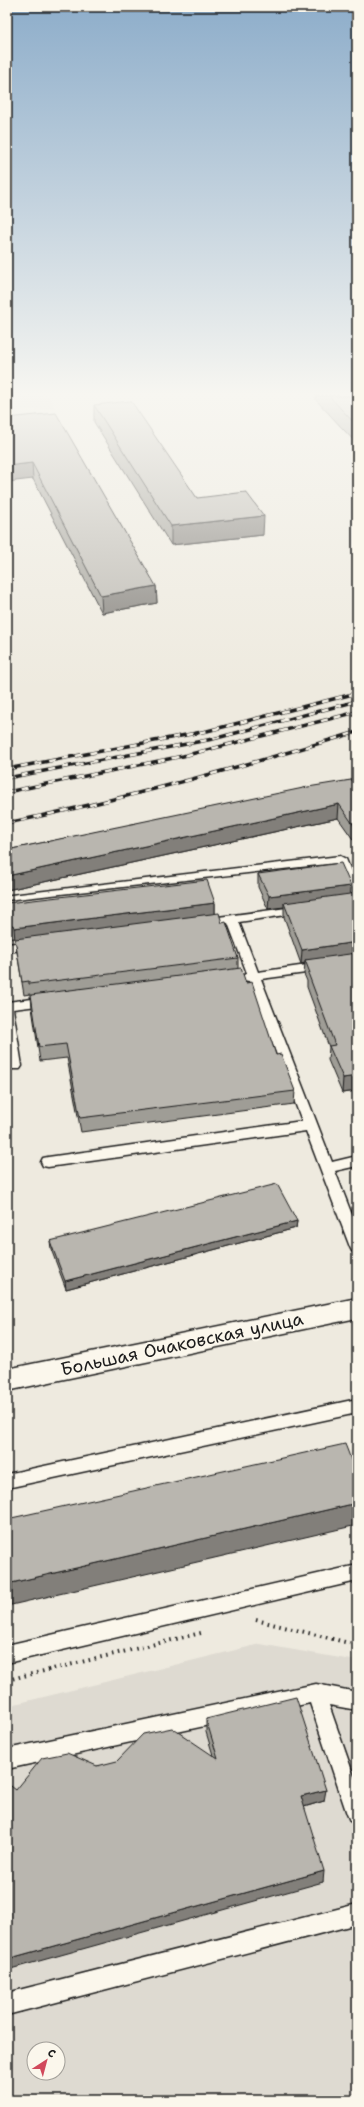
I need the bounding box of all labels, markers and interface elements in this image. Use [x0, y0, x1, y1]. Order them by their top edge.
street label: Большая Очаковская улица [58, 1307, 306, 1381]
north arrow [26, 2041, 66, 2081]
text: С [44, 2045, 59, 2062]

